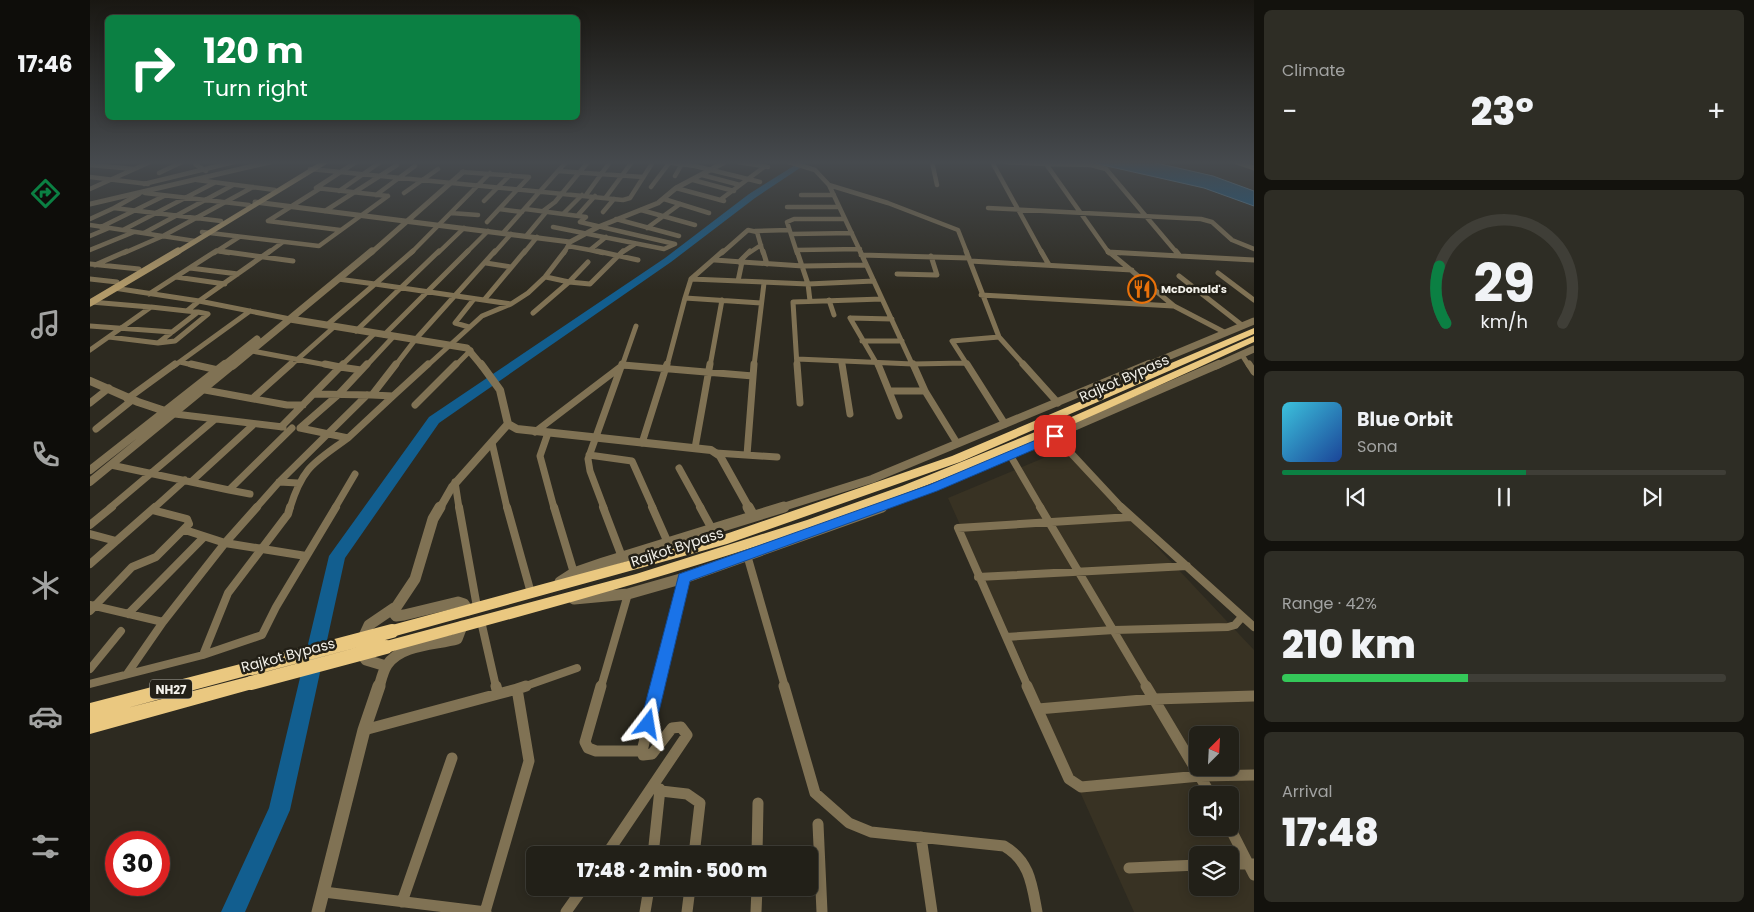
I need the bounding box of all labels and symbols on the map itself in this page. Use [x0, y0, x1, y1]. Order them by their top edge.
restaurant icon: McDonald's [1127, 274, 1157, 304]
place label: McDonald's [1161, 281, 1227, 297]
street label: Rajkot Bypass [1076, 349, 1172, 407]
pin [1034, 415, 1076, 457]
street label: Rajkot Bypass [628, 523, 726, 571]
street label: Rajkot Bypass [239, 633, 337, 677]
road number: NH27 [150, 680, 192, 699]
position arrow [621, 697, 673, 749]
north arrow [1189, 726, 1239, 776]
speed limit sign: 30 [105, 831, 170, 896]

